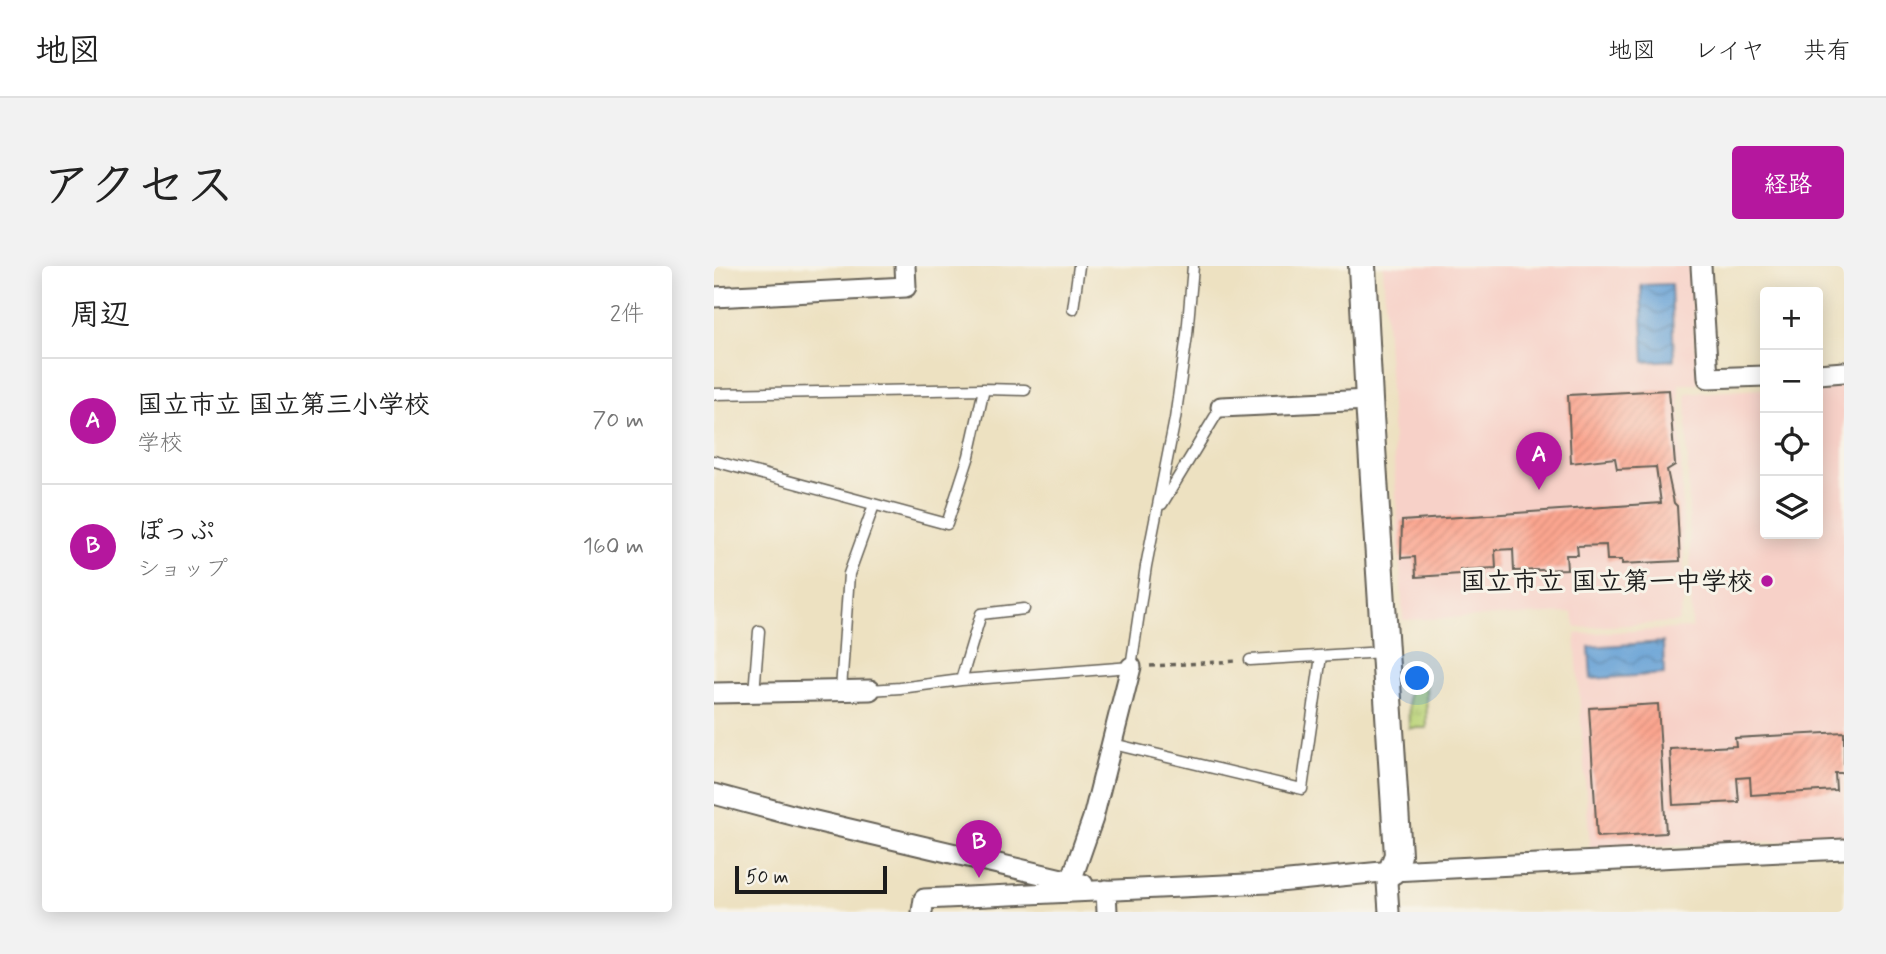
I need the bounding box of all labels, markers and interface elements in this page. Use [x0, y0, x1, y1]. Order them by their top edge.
text: 地図 [35, 30, 101, 74]
text: 地図 [1608, 36, 1656, 67]
text: レイヤ [1694, 36, 1765, 67]
text: 共有 [1803, 36, 1851, 67]
button: 経路 [1732, 146, 1844, 219]
text: アクセス [42, 155, 235, 220]
map controls [1760, 287, 1823, 539]
button: + [1760, 287, 1823, 350]
text: 周辺 [70, 296, 130, 335]
text: 2件 [610, 300, 644, 330]
button: − [1760, 350, 1823, 413]
text: 国立市立 国立第三小学校 [137, 389, 430, 423]
text: A [85, 406, 101, 436]
text: 70 m [592, 406, 644, 436]
button: locate [1760, 413, 1823, 476]
text: 学校 [137, 429, 183, 459]
pin: A [1516, 432, 1562, 490]
button: layers [1760, 476, 1823, 539]
text: ぽっぷ [137, 515, 215, 549]
text: B [86, 532, 100, 562]
text: 160 m [583, 532, 644, 562]
text: ショップ [137, 555, 228, 585]
place label: 国立市立 国立第一中学校 [1460, 566, 1753, 600]
marker: 国立市立 国立第一中学校 [1759, 573, 1775, 589]
your location [1400, 661, 1434, 695]
pin: B [956, 820, 1002, 878]
scale bar [735, 863, 887, 895]
text: 50 m [746, 865, 789, 890]

